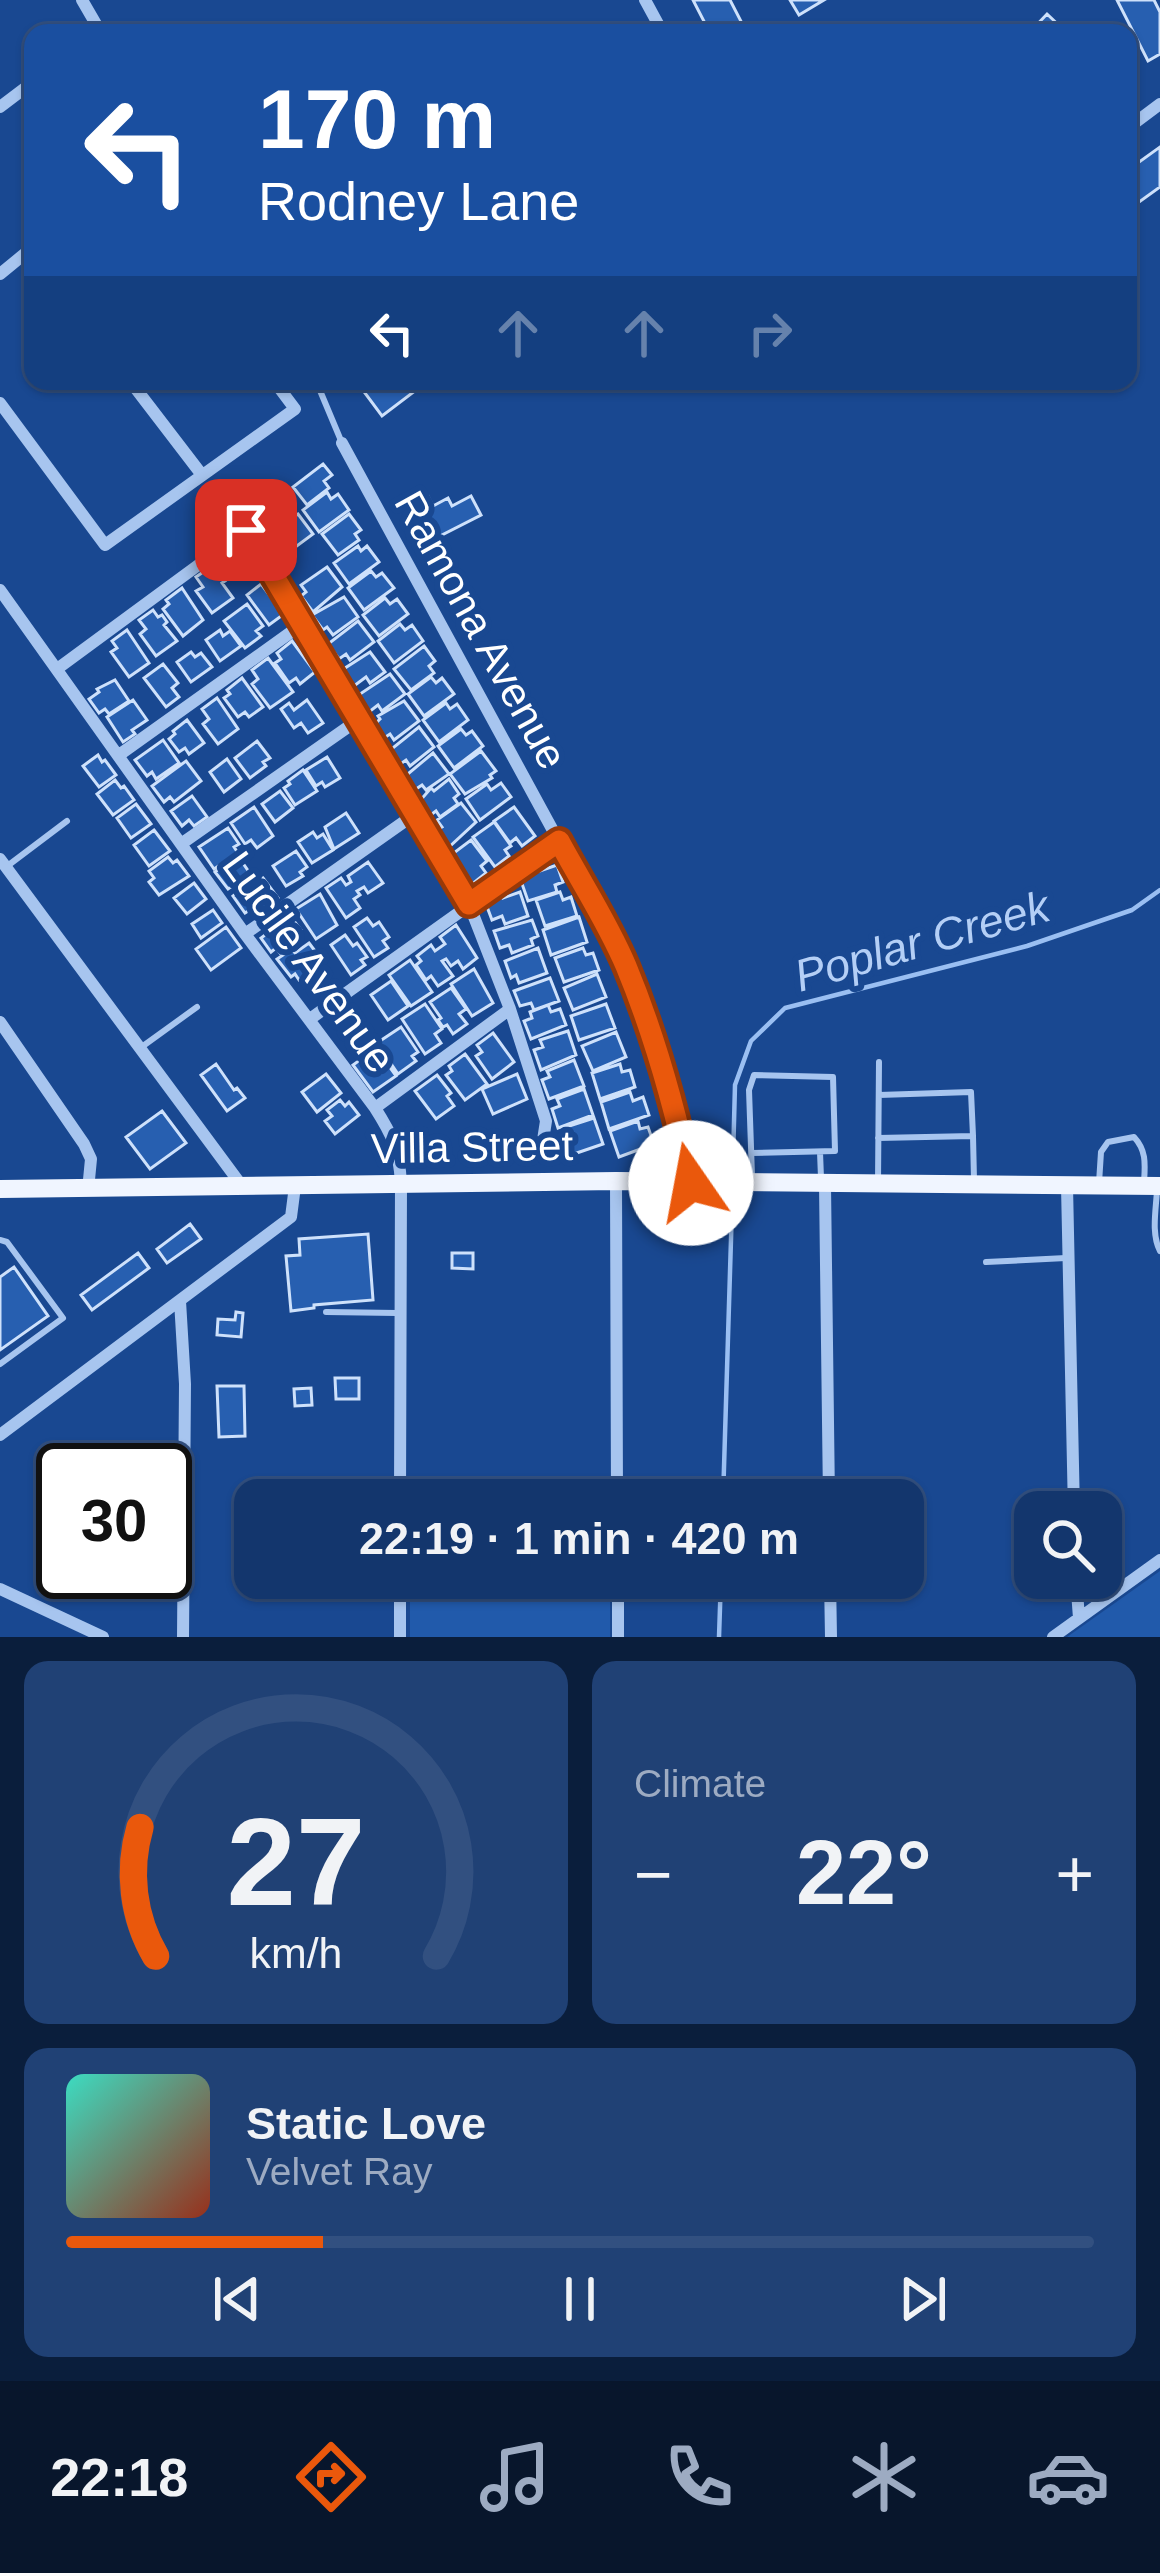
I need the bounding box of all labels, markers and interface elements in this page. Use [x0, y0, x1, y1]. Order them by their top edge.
icon: left [60, 72, 216, 228]
text: 170 m [258, 72, 496, 166]
text: Rodney Lane [258, 171, 579, 231]
icon: left [359, 300, 425, 366]
icon: ahead [485, 300, 551, 366]
icon: ahead [611, 300, 677, 366]
icon: right [737, 300, 803, 366]
pin [195, 479, 297, 581]
street label: Ramona Avenue [385, 483, 577, 777]
icon: arrive [213, 497, 279, 563]
street label: Lucile Avenue [213, 843, 405, 1081]
water label: Poplar Creek [789, 880, 1058, 1002]
position arrow [628, 1120, 754, 1246]
street label: Villa Street [370, 1122, 574, 1172]
speed limit sign: 30 [36, 1443, 192, 1599]
map controls [1014, 1491, 1122, 1599]
button: search [1014, 1491, 1122, 1599]
text: 22:19 · 1 min · 420 m [359, 1513, 799, 1564]
text: Climate [634, 1762, 766, 1805]
text: 27 [227, 1792, 365, 1931]
text: 22° [796, 1823, 932, 1923]
text: − [634, 1837, 673, 1911]
text: + [1055, 1837, 1094, 1911]
text: km/h [250, 1928, 342, 1976]
text: Static Love [246, 2098, 486, 2149]
text: Velvet Ray [246, 2150, 432, 2193]
icon: previous [204, 2266, 270, 2332]
icon: pause [547, 2266, 613, 2332]
icon: next [890, 2266, 956, 2332]
icon: directions [289, 2435, 373, 2519]
icon: music [473, 2435, 557, 2519]
icon: phone [657, 2435, 741, 2519]
icon: climate [842, 2435, 926, 2519]
icon: car [1026, 2435, 1110, 2519]
text: 22:18 [50, 2447, 188, 2507]

